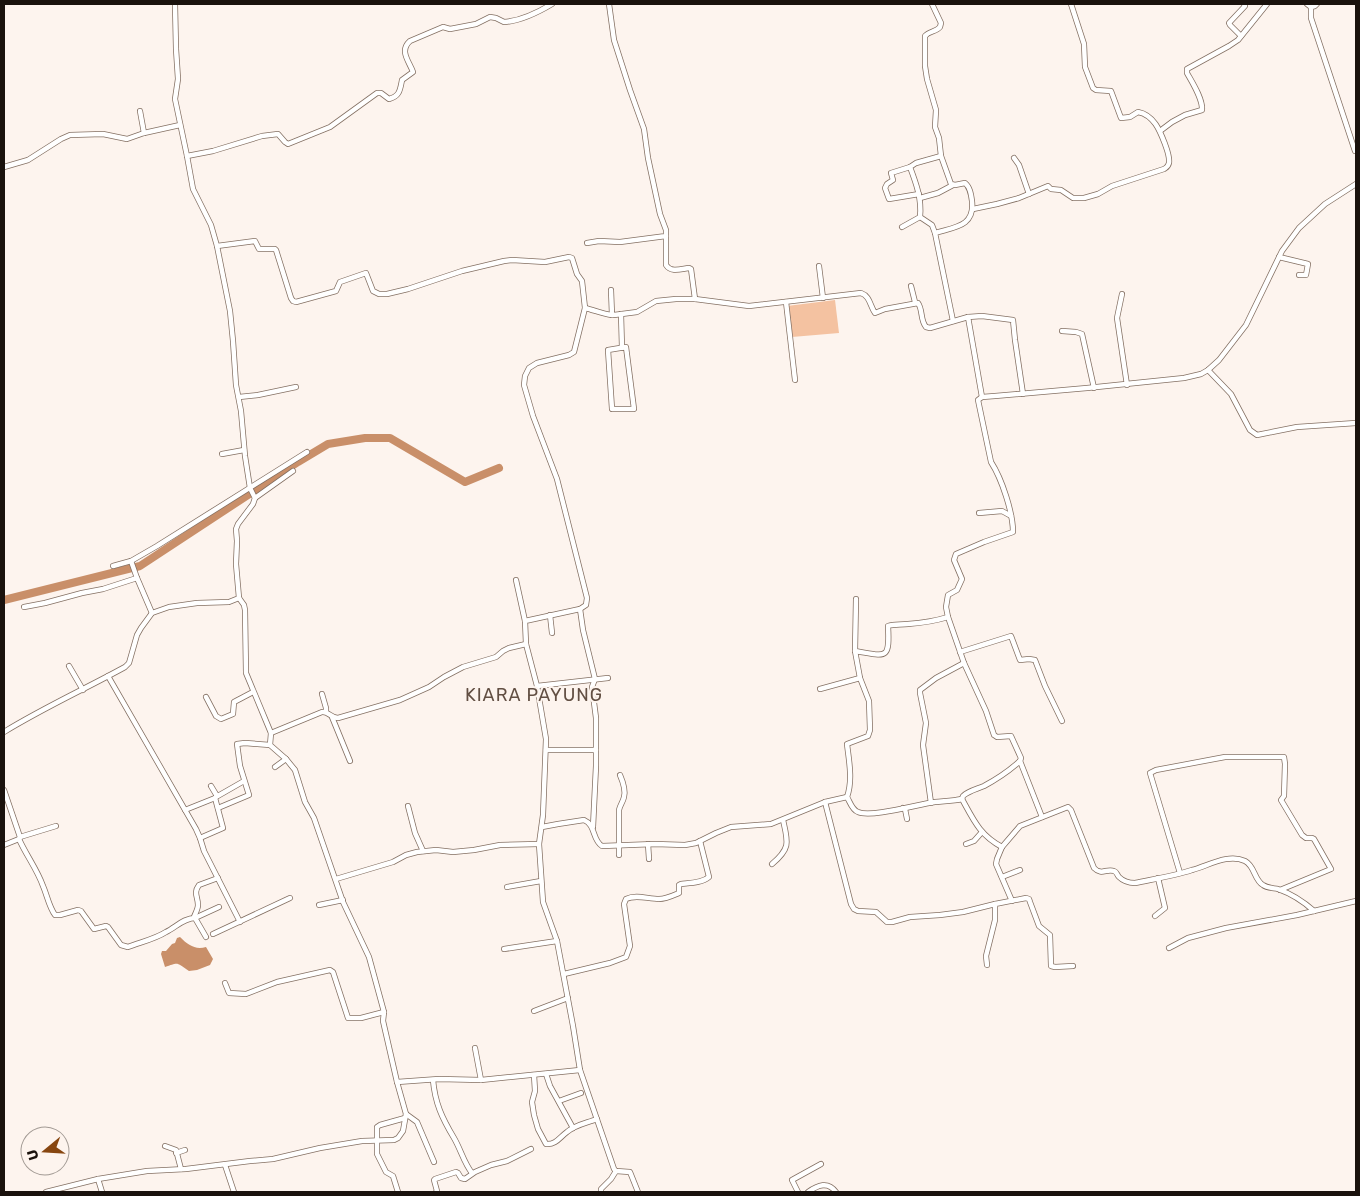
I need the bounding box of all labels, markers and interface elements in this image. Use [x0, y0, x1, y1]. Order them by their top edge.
district label: KIARA PAYUNG [465, 684, 603, 706]
north arrow [20, 1126, 70, 1176]
text: U [23, 1147, 43, 1162]

